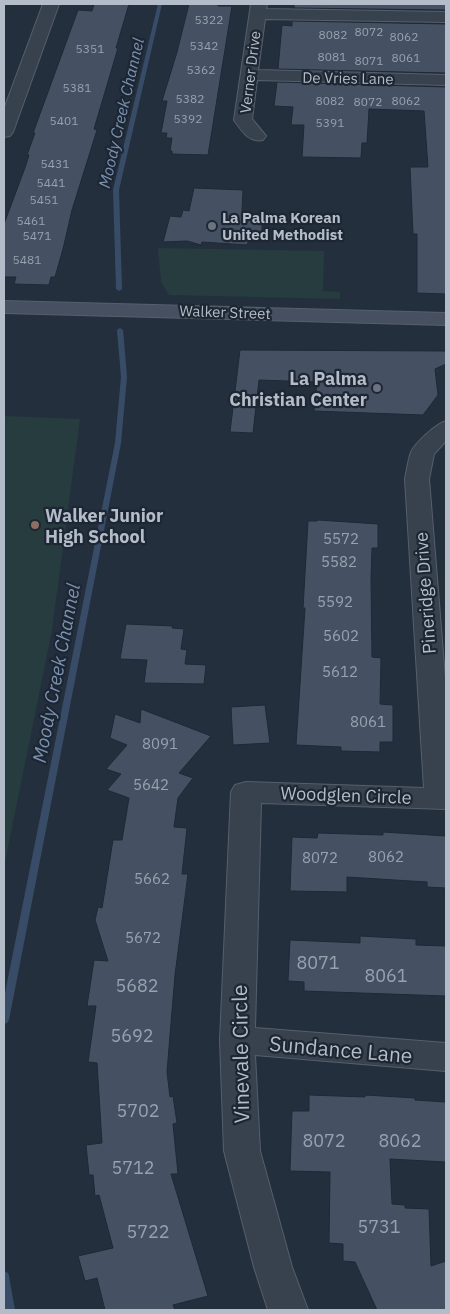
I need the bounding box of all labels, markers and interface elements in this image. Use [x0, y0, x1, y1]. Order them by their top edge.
house number: 5322 [195, 12, 223, 27]
house number: 8072 [355, 24, 383, 39]
house number: 8082 [319, 27, 347, 42]
house number: 8062 [390, 29, 418, 44]
street label: Verner Drive [236, 30, 264, 114]
water label: Moody Creek Channel [94, 35, 148, 190]
house number: 5342 [190, 38, 218, 53]
house number: 5351 [76, 41, 104, 56]
house number: 8081 [318, 49, 346, 64]
house number: 8061 [392, 50, 420, 65]
house number: 8071 [355, 53, 383, 68]
house number: 5362 [187, 62, 215, 77]
street label: De Vries Lane [302, 68, 394, 88]
house number: 5381 [63, 80, 91, 95]
house number: 5382 [176, 91, 204, 106]
house number: 8082 [316, 93, 344, 108]
house number: 8062 [392, 93, 420, 108]
house number: 8072 [354, 94, 382, 109]
house number: 5392 [174, 111, 202, 126]
house number: 5401 [50, 113, 78, 128]
house number: 5391 [316, 115, 344, 130]
house number: 5431 [41, 156, 69, 171]
house number: 5441 [37, 175, 65, 190]
house number: 5451 [30, 192, 58, 207]
place label: La Palma Korean United Methodist [222, 208, 343, 244]
house number: 5461 [17, 213, 45, 228]
marker: La Palma Korean United Methodist [206, 220, 218, 232]
house number: 5471 [23, 228, 51, 243]
house number: 5481 [13, 252, 41, 267]
street label: Walker Street [179, 301, 271, 323]
place label: La Palma Christian Center [229, 367, 367, 411]
marker: La Palma Christian Center [371, 382, 383, 394]
place label: Walker Junior High School [45, 504, 163, 548]
marker: Walker Junior High School [29, 519, 41, 531]
house number: 5572 [323, 529, 359, 548]
street label: Pineridge Drive [409, 531, 441, 655]
house number: 5582 [321, 552, 357, 571]
water label: Moody Creek Channel [27, 581, 85, 765]
house number: 5592 [317, 592, 353, 611]
house number: 5602 [323, 626, 359, 645]
house number: 5612 [322, 662, 358, 681]
house number: 8061 [350, 712, 386, 731]
house number: 8091 [142, 734, 178, 753]
house number: 5642 [133, 775, 169, 794]
street label: Woodglen Circle [280, 781, 412, 809]
house number: 8062 [368, 847, 404, 866]
house number: 8072 [302, 848, 338, 867]
house number: 5662 [134, 869, 170, 888]
house number: 5672 [125, 928, 161, 947]
house number: 8071 [296, 951, 340, 974]
house number: 8061 [364, 964, 408, 987]
house number: 5682 [115, 974, 159, 997]
street label: Vinevale Circle [225, 984, 255, 1124]
house number: 5692 [110, 1024, 154, 1047]
street label: Sundance Lane [268, 1029, 414, 1069]
house number: 5702 [116, 1099, 160, 1122]
house number: 8072 [302, 1129, 346, 1152]
house number: 8062 [378, 1129, 422, 1152]
house number: 5712 [111, 1156, 155, 1179]
house number: 5731 [357, 1215, 401, 1238]
house number: 5722 [126, 1220, 170, 1243]

